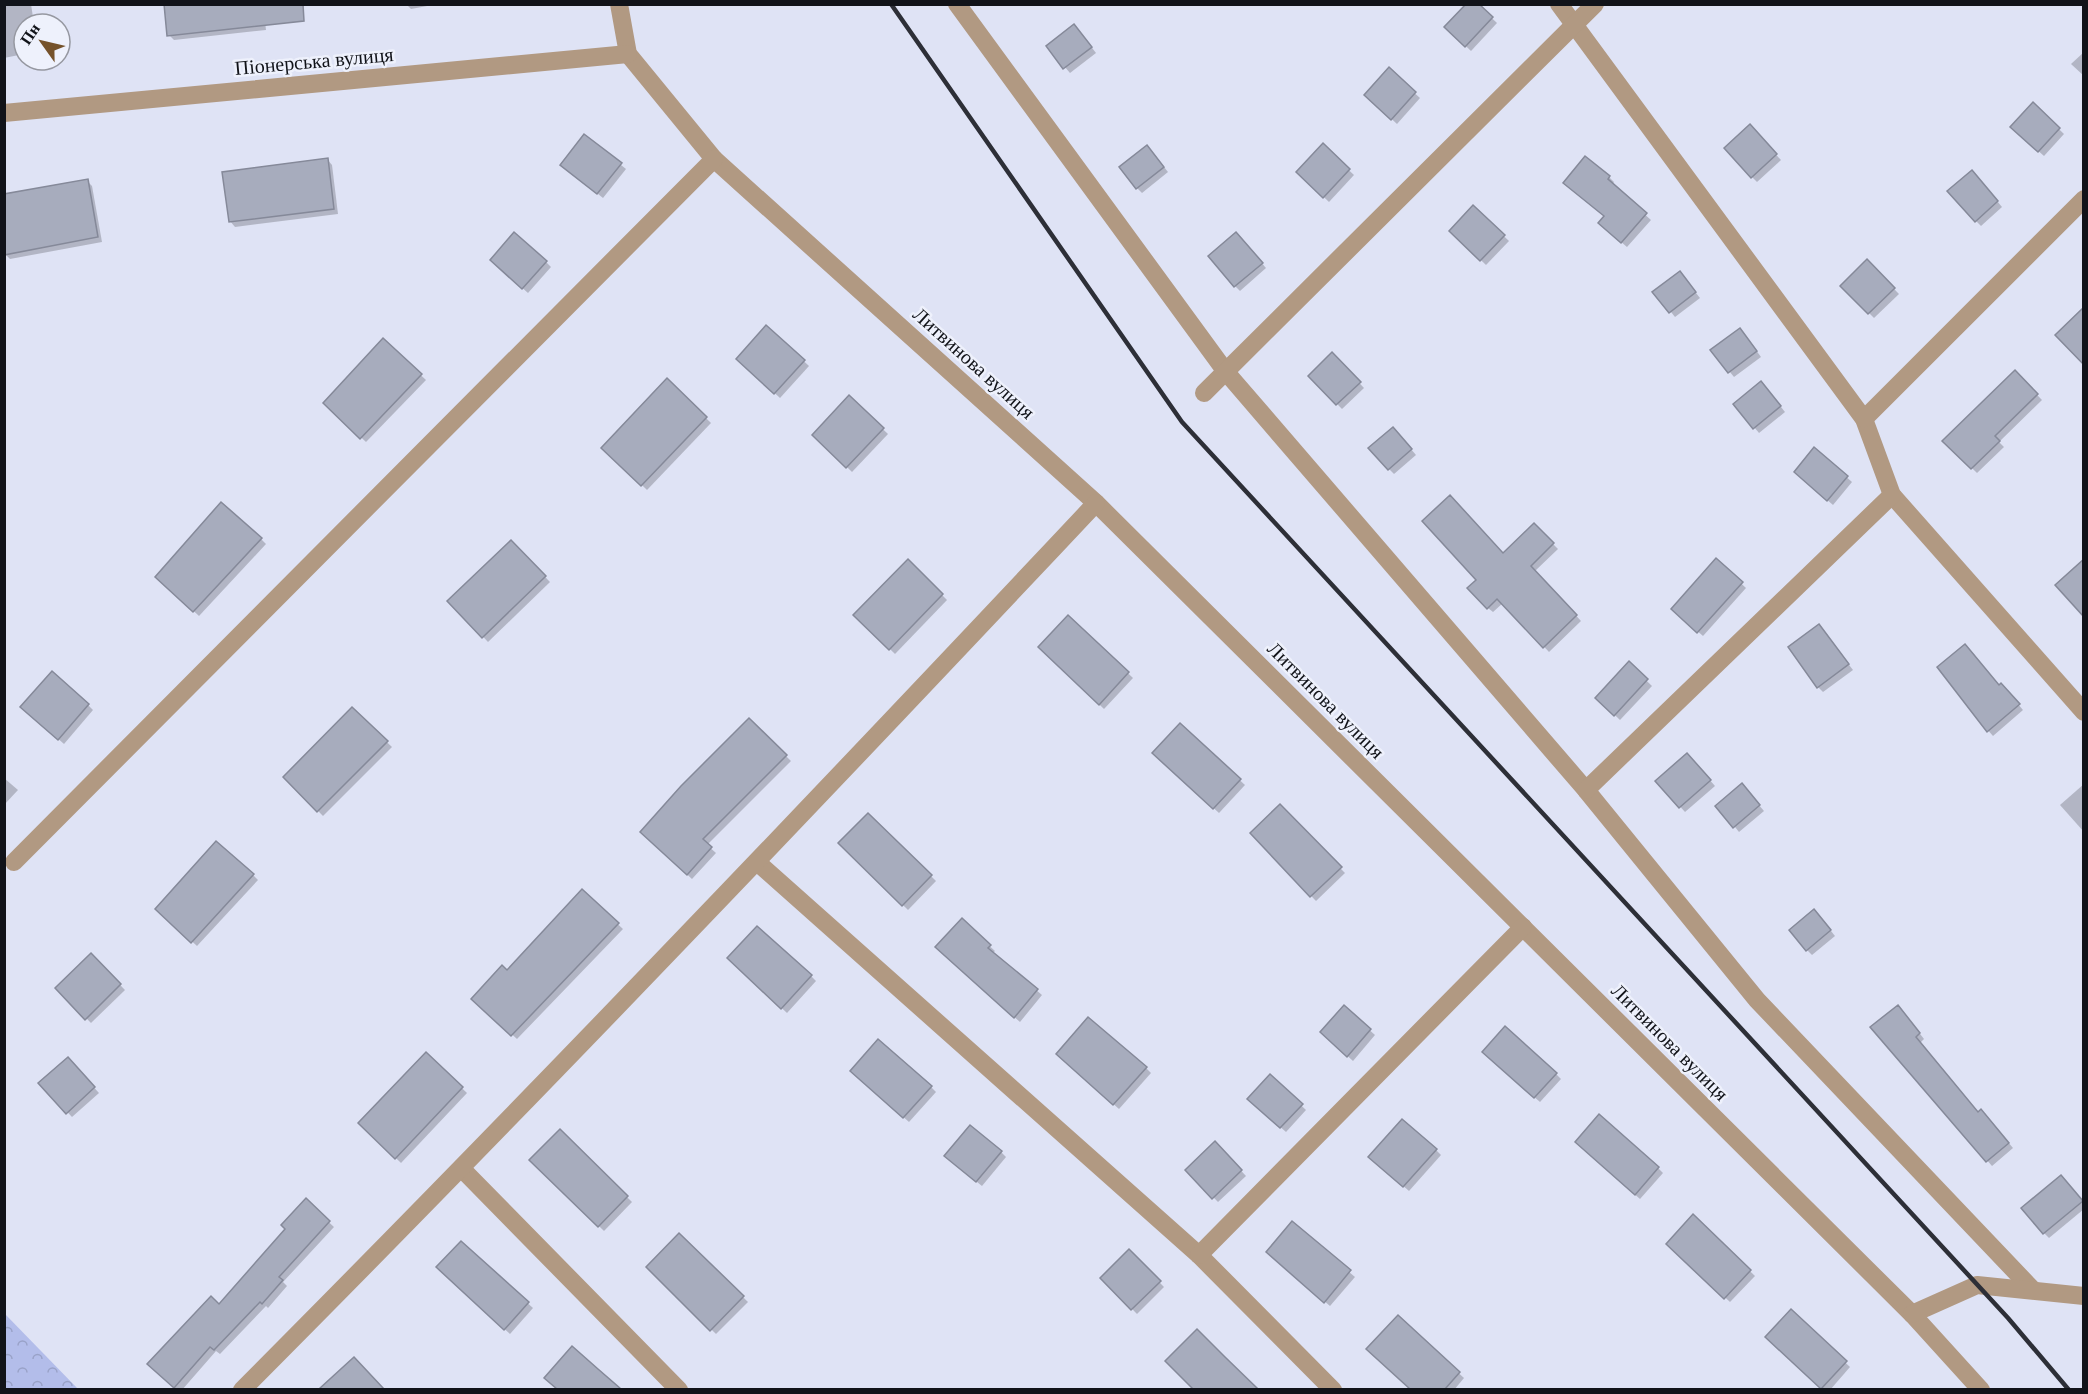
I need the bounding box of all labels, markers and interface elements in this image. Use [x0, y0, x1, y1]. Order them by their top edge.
north arrow [12, 12, 72, 72]
text: Пн [17, 20, 43, 48]
street label: Піонерська вулиця [234, 43, 394, 80]
street label: Литвинова вулиця [908, 303, 1039, 424]
street label: Литвинова вулиця [1263, 637, 1389, 763]
street label: Литвинова вулиця [1607, 979, 1733, 1105]

